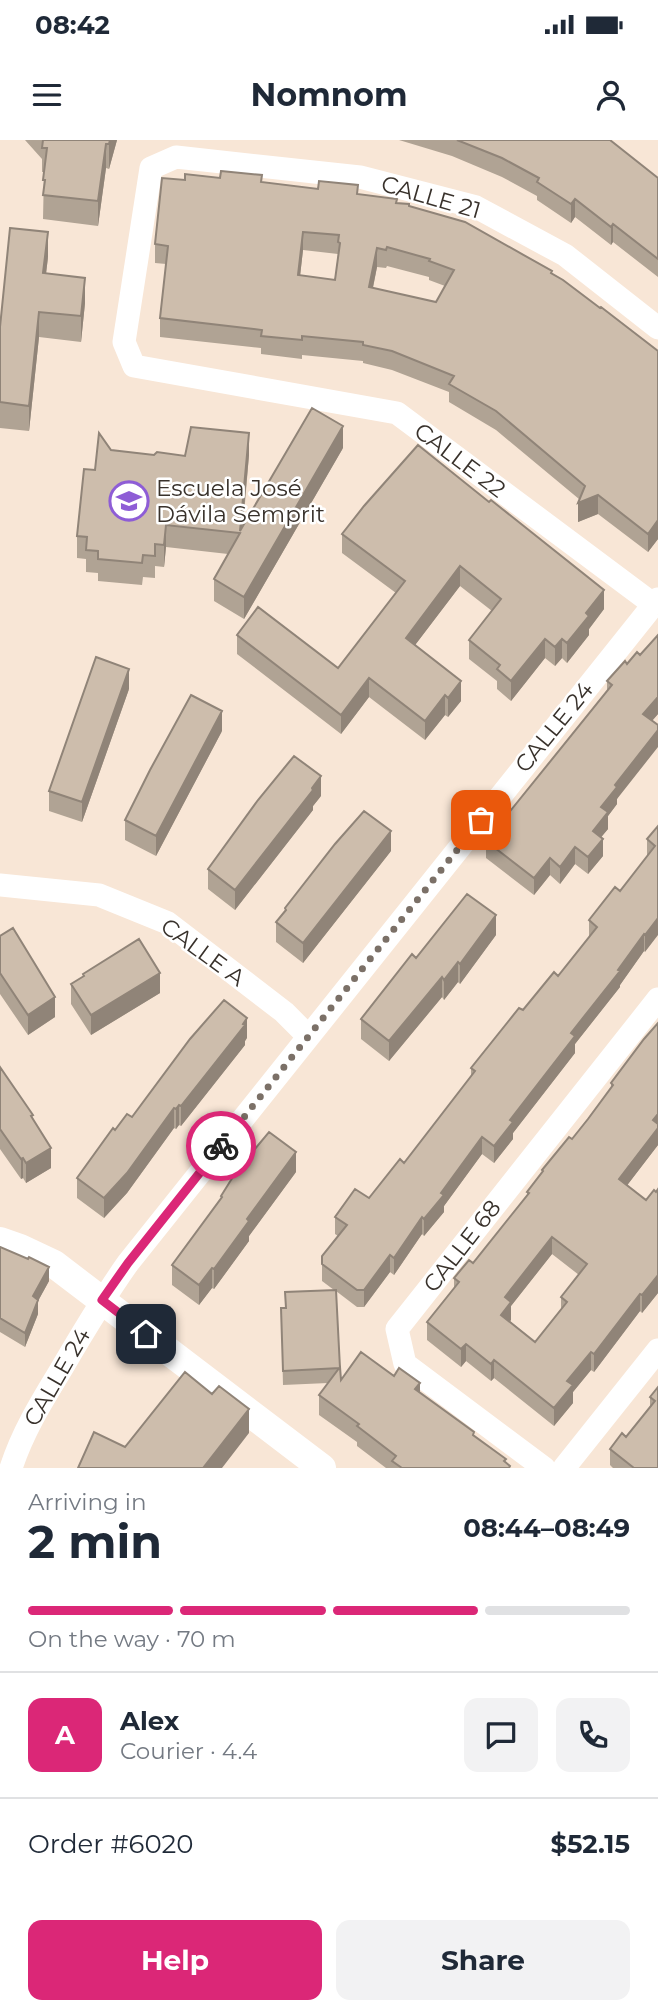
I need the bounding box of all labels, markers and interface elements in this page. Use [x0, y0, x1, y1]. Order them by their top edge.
text: 08:42 [35, 9, 110, 41]
text: Nomnom [250, 75, 408, 114]
icon: menu [28, 76, 66, 114]
icon: person [592, 76, 630, 114]
street label: CALLE 21 [378, 169, 484, 225]
street label: CALLE 22 [409, 417, 511, 503]
place label: Escuela José Dávila Semprit [156, 474, 325, 528]
school or university icon: Escuela José Dávila Semprit [108, 480, 150, 522]
street label: CALLE 24 [509, 676, 599, 778]
pin [451, 790, 511, 850]
icon: bag [462, 801, 500, 839]
street label: CALLE A [155, 912, 251, 992]
courier [186, 1111, 256, 1181]
icon: bike [202, 1127, 240, 1165]
street label: CALLE 68 [417, 1194, 507, 1298]
pin [116, 1304, 176, 1364]
icon: home [127, 1315, 165, 1353]
street label: CALLE 24 [18, 1323, 96, 1431]
text: Arriving in [28, 1488, 147, 1516]
text: 08:44–08:49 [463, 1512, 630, 1544]
text: 2 min [28, 1513, 162, 1570]
text: On the way · 70 m [28, 1625, 236, 1653]
button: chat [464, 1698, 538, 1772]
button: phone [556, 1698, 630, 1772]
text: Alex [120, 1705, 179, 1737]
text: A [55, 1719, 75, 1751]
text: Courier · 4.4 [120, 1737, 257, 1765]
text: Order #6020 [28, 1828, 194, 1860]
text: $52.15 [550, 1828, 630, 1860]
button: Help [28, 1920, 322, 2000]
button: Share [336, 1920, 630, 2000]

